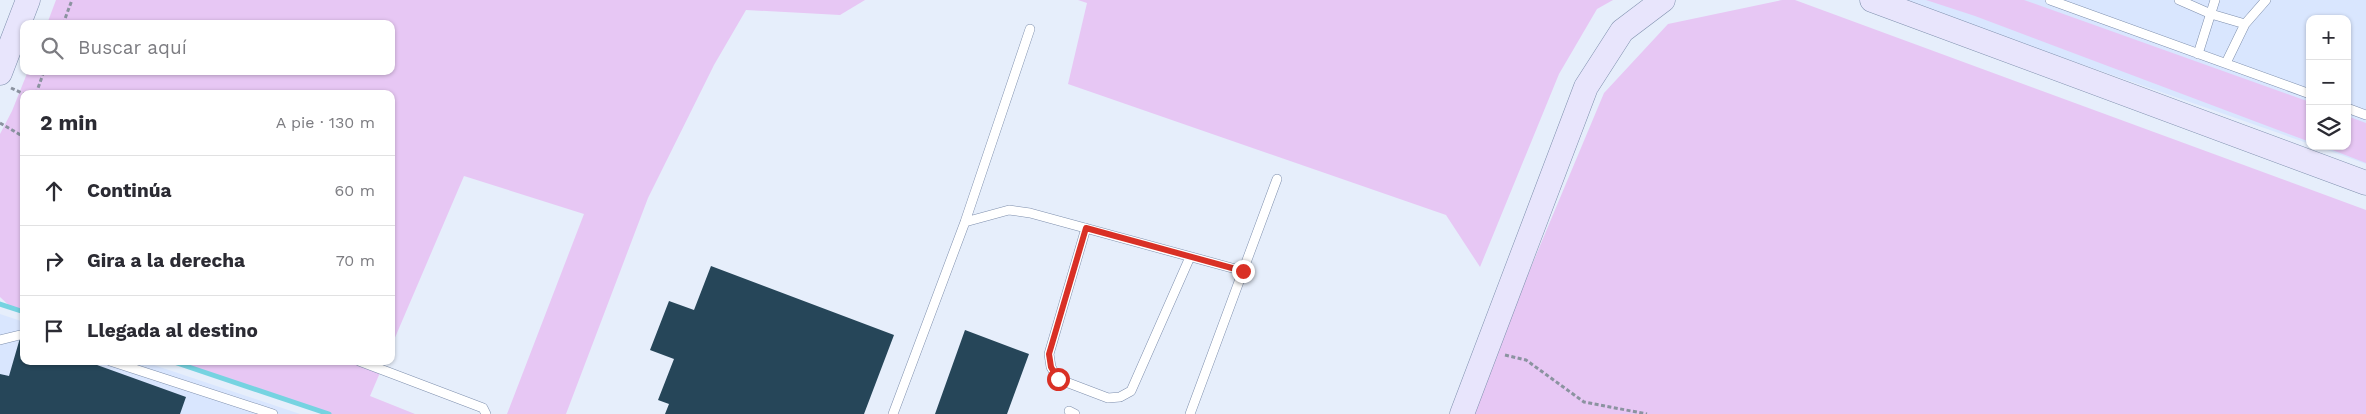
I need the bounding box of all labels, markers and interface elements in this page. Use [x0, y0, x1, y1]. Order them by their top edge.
map controls [2306, 15, 2351, 150]
button: + [2306, 15, 2351, 60]
search box [20, 20, 395, 75]
icon: search [38, 34, 66, 62]
text: Buscar aquí [78, 36, 187, 59]
button: − [2306, 60, 2351, 105]
button: layers [2306, 105, 2351, 150]
text: 2 min [40, 110, 97, 135]
text: A pie · 130 m [276, 113, 375, 132]
icon: ahead [40, 177, 68, 205]
text: Continúa [87, 179, 171, 202]
text: 60 m [335, 181, 375, 200]
icon: right [40, 247, 68, 275]
text: Gira a la derecha [87, 249, 245, 272]
text: 70 m [336, 251, 375, 270]
route end [1232, 260, 1255, 283]
icon: arrive [40, 317, 68, 345]
text: Llegada al destino [87, 319, 258, 342]
route start [1047, 368, 1070, 391]

